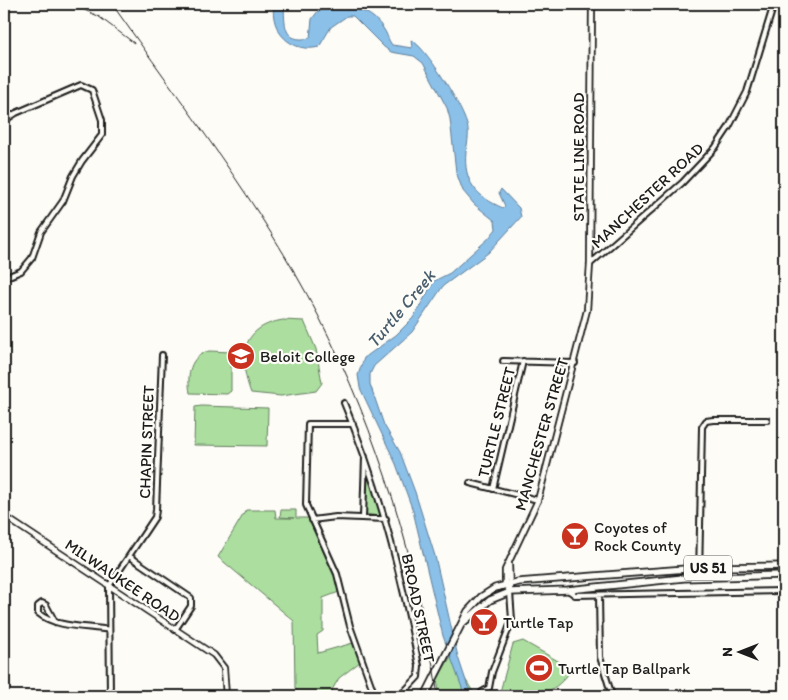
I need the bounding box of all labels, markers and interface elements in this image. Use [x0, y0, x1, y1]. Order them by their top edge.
street label: STATE LINE ROAD [569, 92, 588, 222]
street label: MANCHESTER ROAD [587, 139, 707, 252]
water label: Turtle Creek [362, 264, 441, 353]
school or university icon: Beloit College [226, 341, 256, 371]
place label: Beloit College [260, 347, 356, 366]
street label: MANCHESTER STREET [511, 355, 572, 513]
street label: TURTLE STREET [474, 365, 519, 479]
street label: CHAPIN STREET [135, 385, 158, 499]
place label: Coyotes of Rock County [594, 518, 681, 555]
bar icon: Coyotes of Rock County [560, 521, 590, 551]
street label: MILWAUKEE ROAD [61, 535, 184, 626]
street label: BROAD STREET [398, 552, 439, 664]
road number: US 51 [684, 556, 732, 580]
bar icon: Turtle Tap [469, 607, 499, 637]
place label: Turtle Tap [503, 613, 573, 632]
north arrow [716, 628, 766, 678]
text: N [719, 647, 736, 657]
sports icon: Turtle Tap Ballpark [524, 653, 554, 683]
place label: Turtle Tap Ballpark [558, 659, 691, 678]

